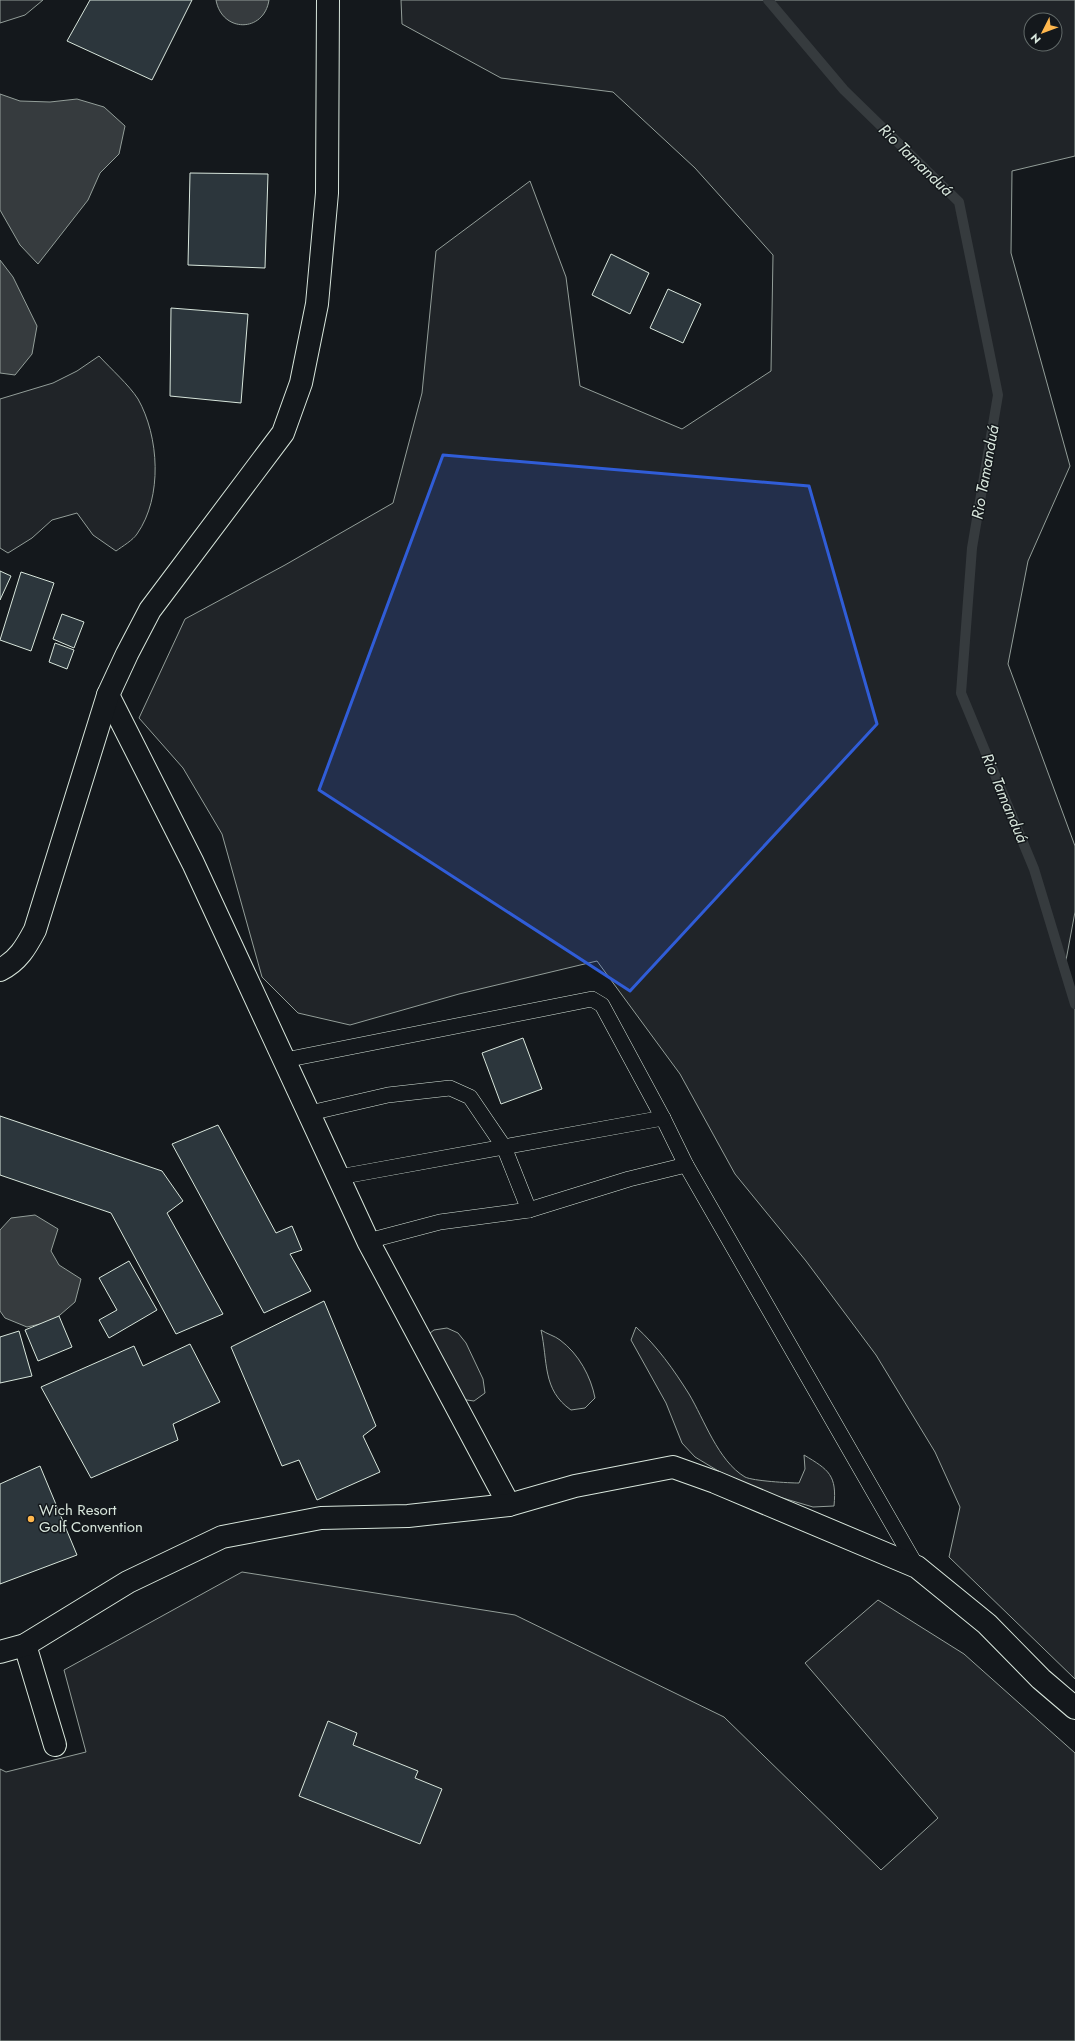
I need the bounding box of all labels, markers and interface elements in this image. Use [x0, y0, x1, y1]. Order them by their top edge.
north arrow [1023, 12, 1063, 52]
text: N [1027, 30, 1044, 47]
water label: Rio Tamanduá [874, 119, 958, 202]
water label: Rio Tamanduá [965, 423, 1005, 521]
water label: Rio Tamanduá [976, 750, 1034, 847]
place label: Wich Resort Golf Convention [39, 1499, 143, 1538]
marker: Wich Resort Golf Convention [26, 1514, 36, 1524]

